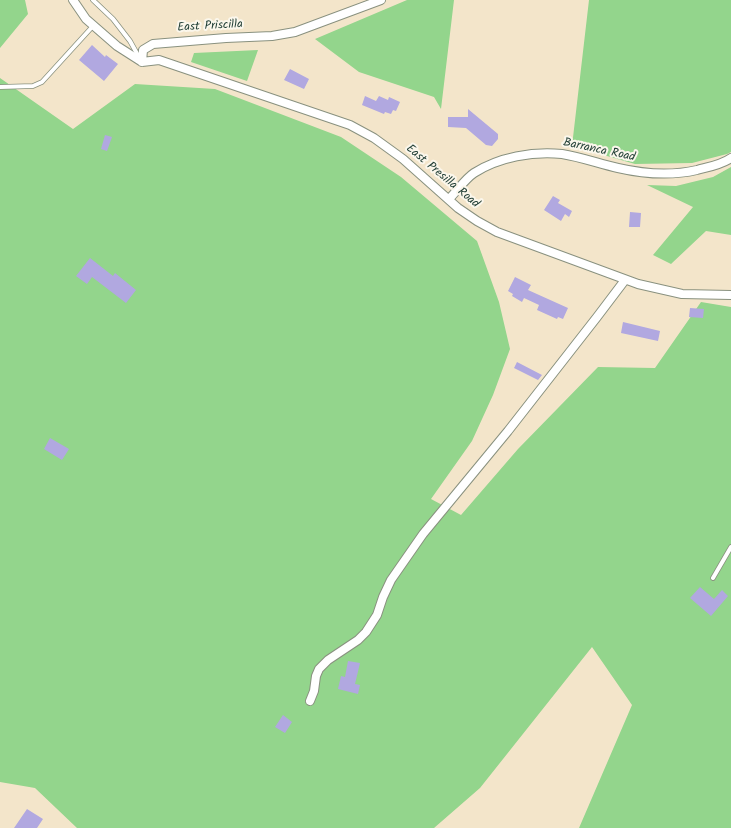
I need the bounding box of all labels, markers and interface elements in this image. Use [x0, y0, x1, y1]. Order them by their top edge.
street label: East Priscilla [177, 18, 243, 36]
street label: Barranca Road [562, 136, 636, 166]
street label: East Presilla Road [402, 142, 482, 212]

